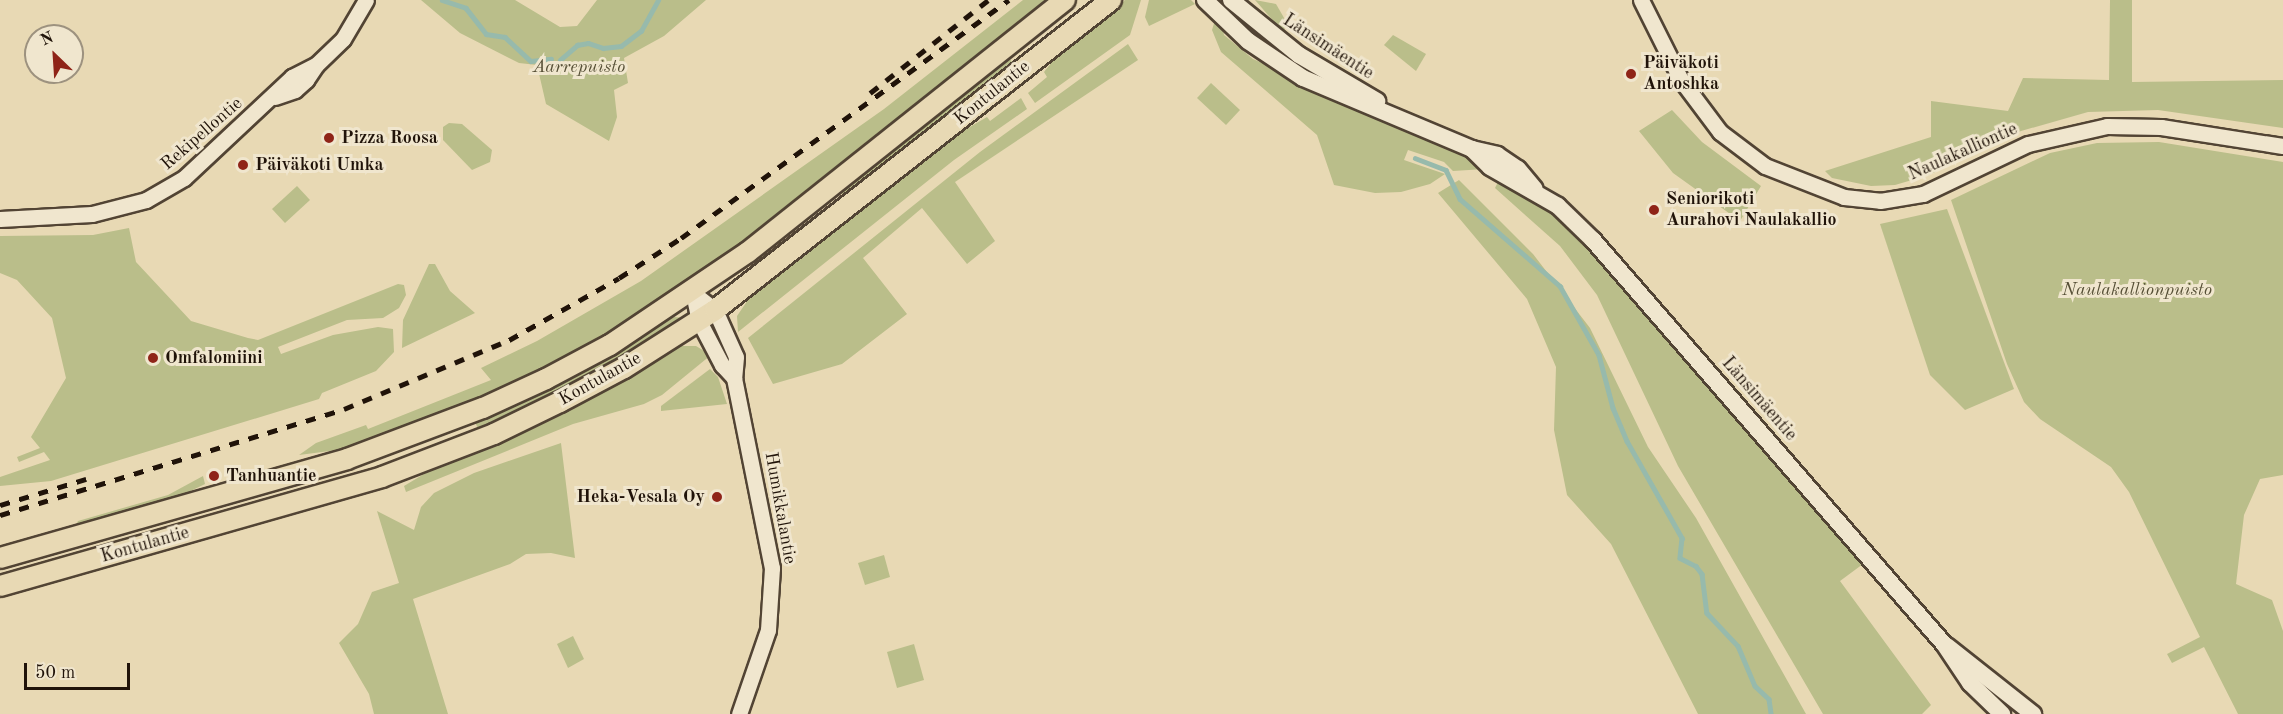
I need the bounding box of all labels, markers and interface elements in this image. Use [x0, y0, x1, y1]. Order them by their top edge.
street label: Länsimäentie [1279, 10, 1377, 84]
north arrow [24, 24, 84, 84]
text: N [38, 30, 56, 49]
place label: Päiväkoti Antoshka [1643, 53, 1719, 96]
park label: Aarrepuisto [533, 56, 625, 78]
street label: Kontulantie [950, 56, 1034, 130]
marker: Päiväkoti Antoshka [1624, 67, 1638, 81]
street label: Rekipellontie [157, 93, 247, 175]
street label: Naulakalliontie [1905, 118, 2021, 186]
place label: Pizza Roosa [341, 127, 438, 149]
marker: Pizza Roosa [322, 131, 336, 145]
place label: Päiväkoti Umka [255, 154, 384, 176]
marker: Päiväkoti Umka [236, 158, 250, 172]
place label: Seniorikoti Aurahovi Naulakallio [1666, 189, 1837, 232]
marker: Seniorikoti Aurahovi Naulakallio [1647, 203, 1661, 217]
park label: Naulakallionpuisto [2062, 279, 2212, 301]
place label: Omfalomiini [165, 347, 263, 369]
street label: Kontulantie [555, 347, 645, 411]
marker: Omfalomiini [146, 351, 160, 365]
street label: Länsimäentie [1717, 353, 1801, 445]
street label: Humikkalantie [760, 450, 800, 566]
place label: Tanhuantie [226, 465, 317, 487]
marker: Tanhuantie [207, 469, 221, 483]
place label: Heka-Vesala Oy [576, 486, 705, 508]
marker: Heka-Vesala Oy [710, 490, 724, 504]
street label: Kontulantie [98, 522, 192, 568]
scale bar [27, 651, 134, 689]
text: 50 m [35, 664, 75, 682]

